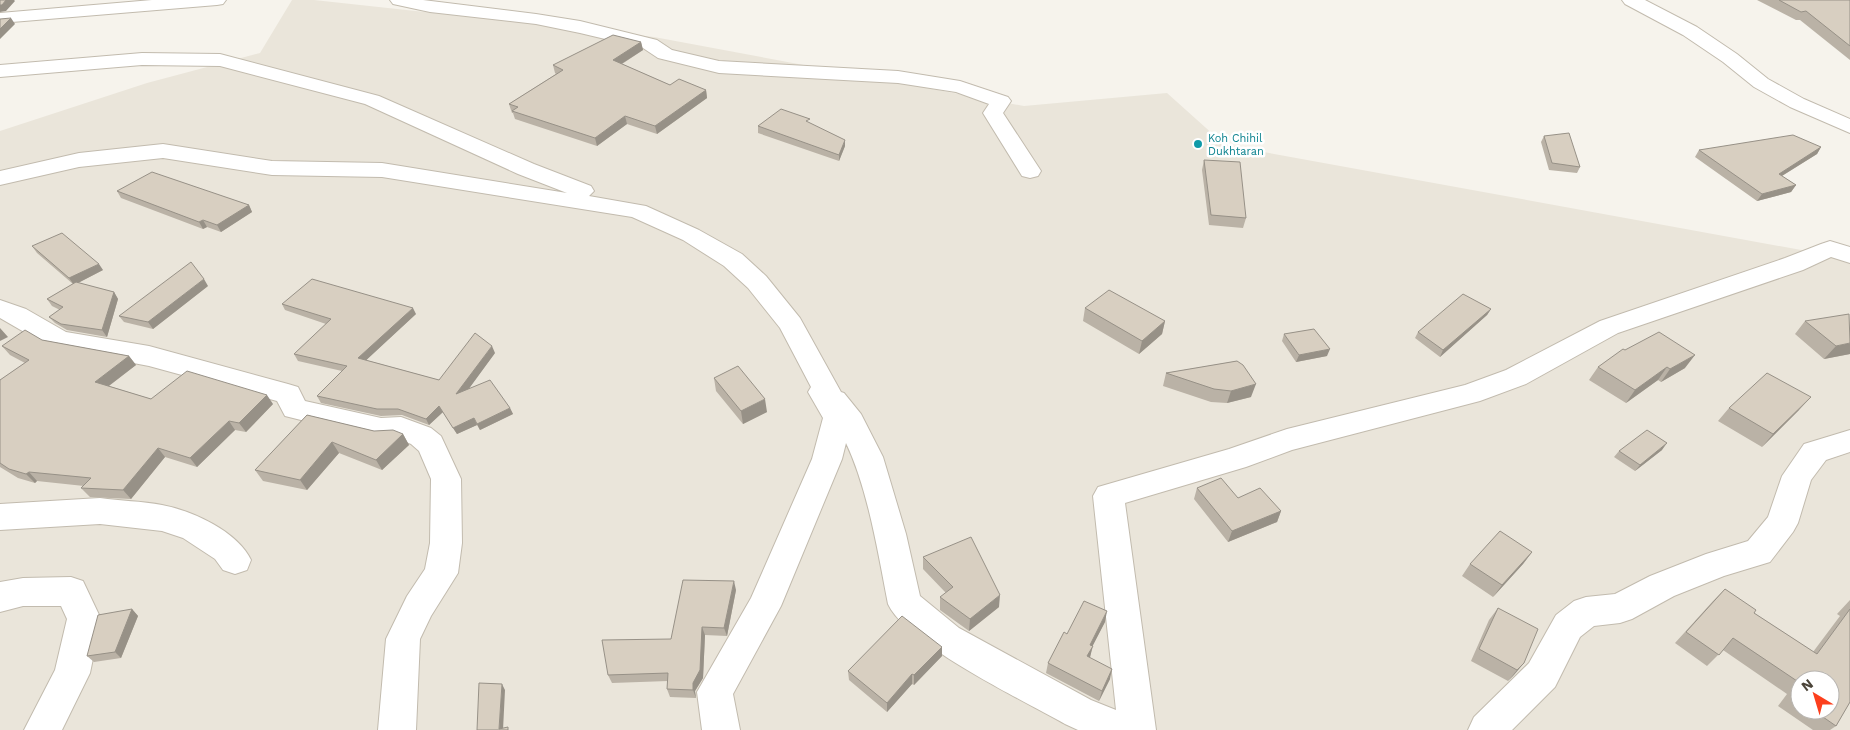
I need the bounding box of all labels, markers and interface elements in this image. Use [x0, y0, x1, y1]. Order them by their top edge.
place label: Koh Chihil Dukhtaran [1208, 132, 1264, 158]
marker: Koh Chihil Dukhtaran [1192, 138, 1204, 150]
north arrow [1790, 670, 1840, 720]
text: N [1798, 675, 1816, 694]

